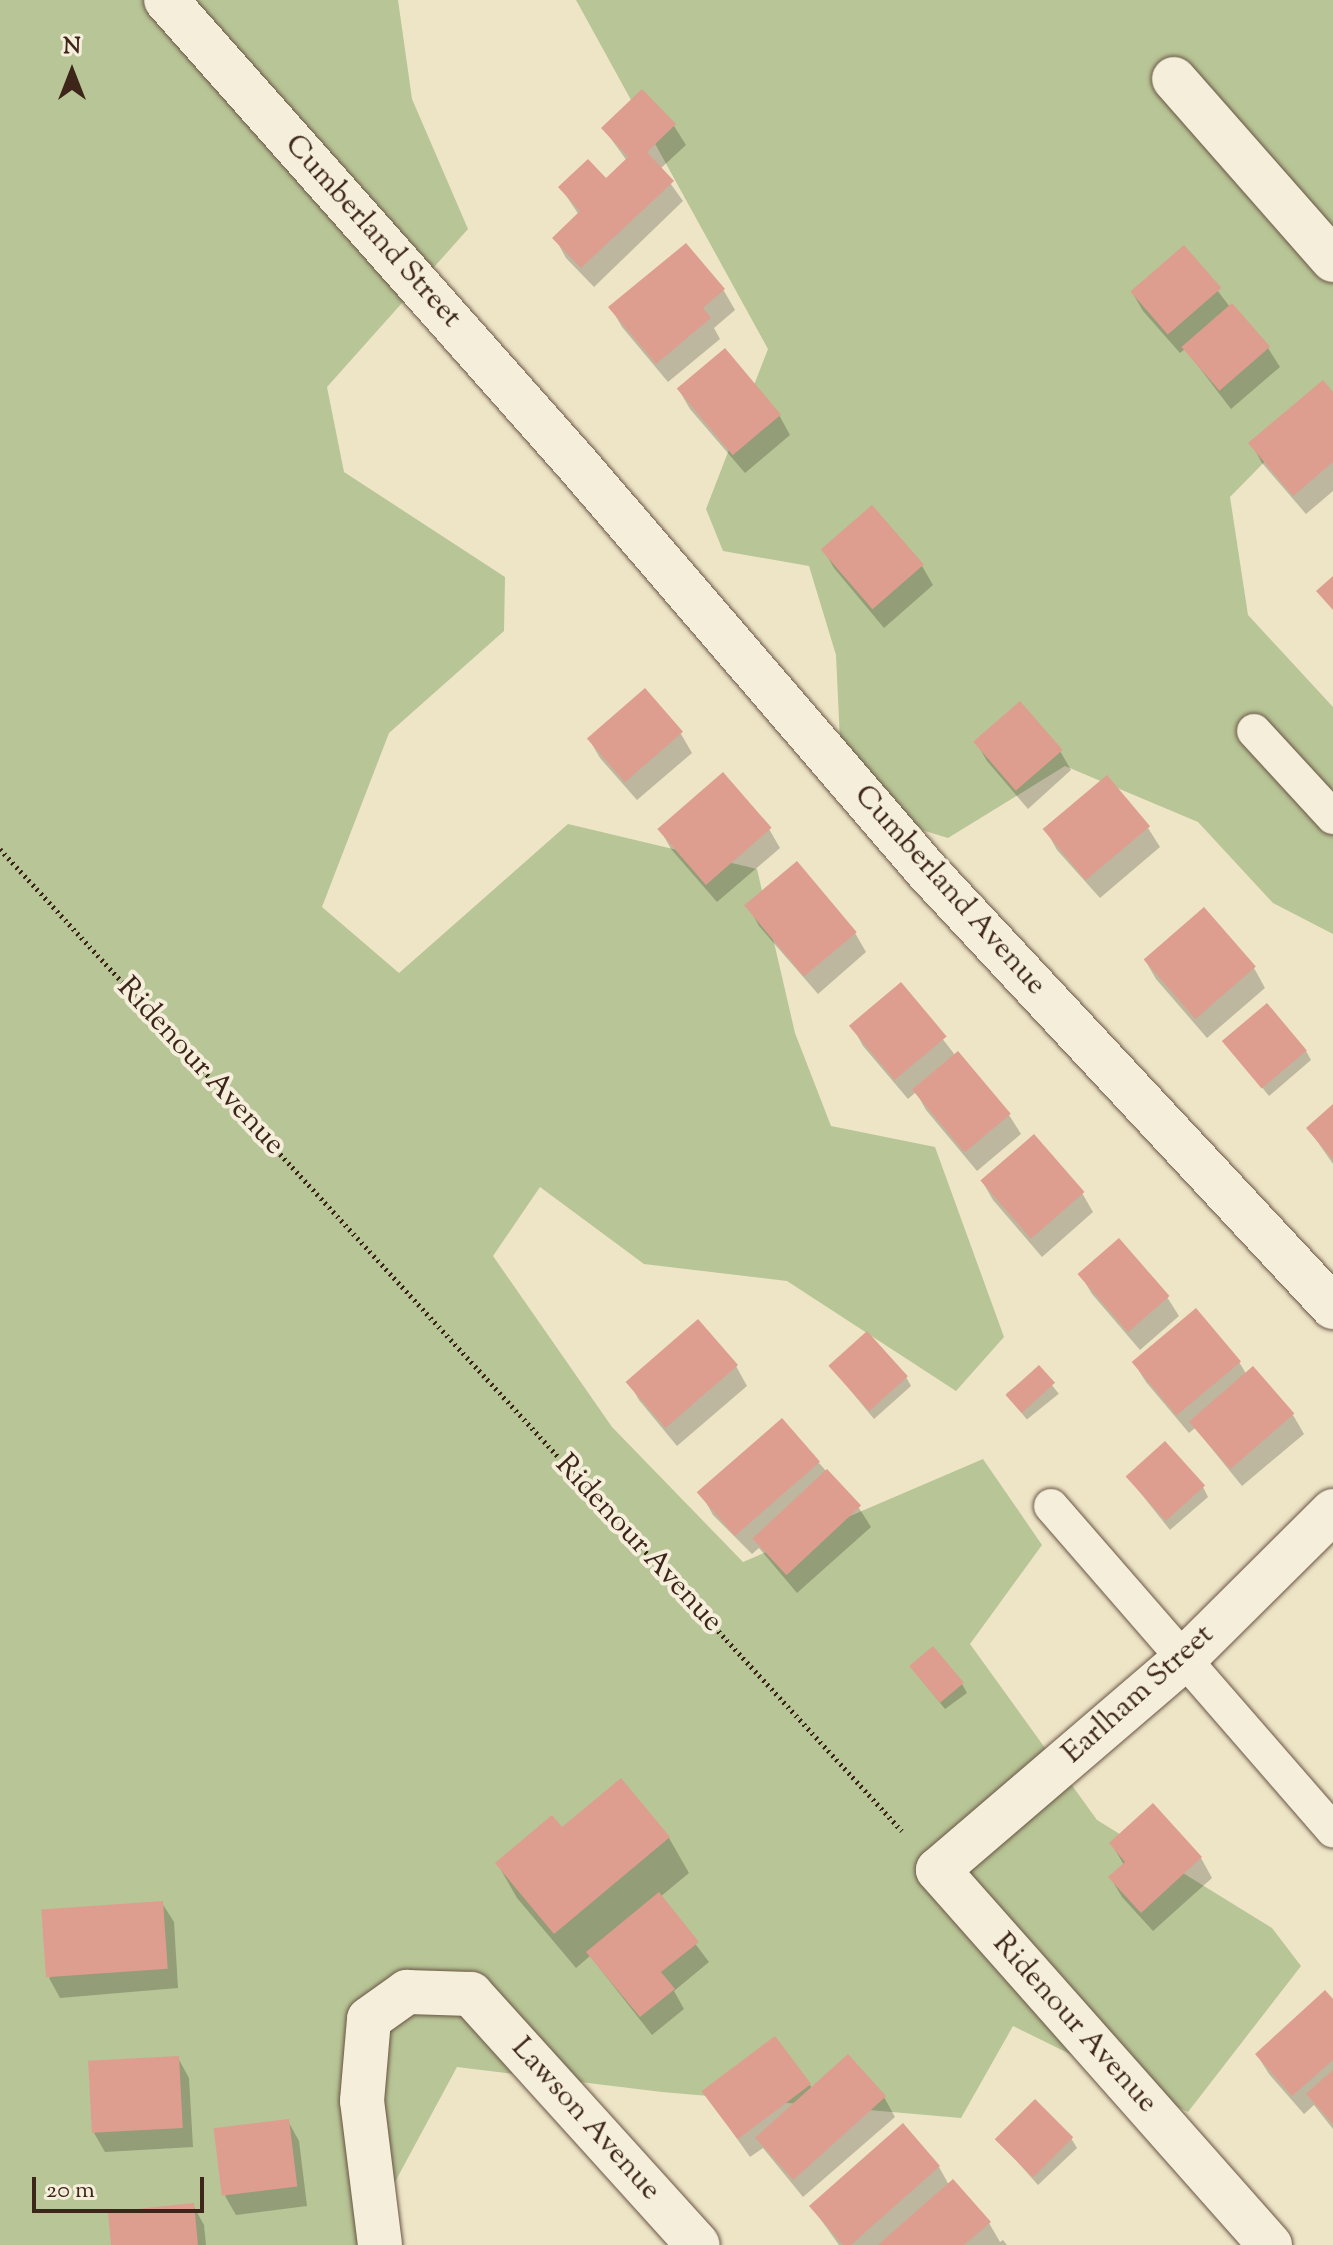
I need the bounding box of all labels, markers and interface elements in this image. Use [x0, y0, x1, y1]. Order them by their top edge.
north arrow [32, 32, 112, 112]
text: N [63, 32, 81, 64]
street label: Cumberland Street [276, 128, 468, 336]
street label: Cumberland Avenue [845, 779, 1053, 1003]
street label: Ridenour Avenue [109, 971, 291, 1163]
street label: Ridenour Avenue [547, 1448, 729, 1640]
street label: Earlham Street [1056, 1618, 1222, 1772]
street label: Ridenour Avenue [984, 1927, 1164, 2121]
street label: Lawson Avenue [503, 2031, 667, 2209]
scale bar [36, 2161, 208, 2211]
text: 20 m [46, 2174, 95, 2208]

